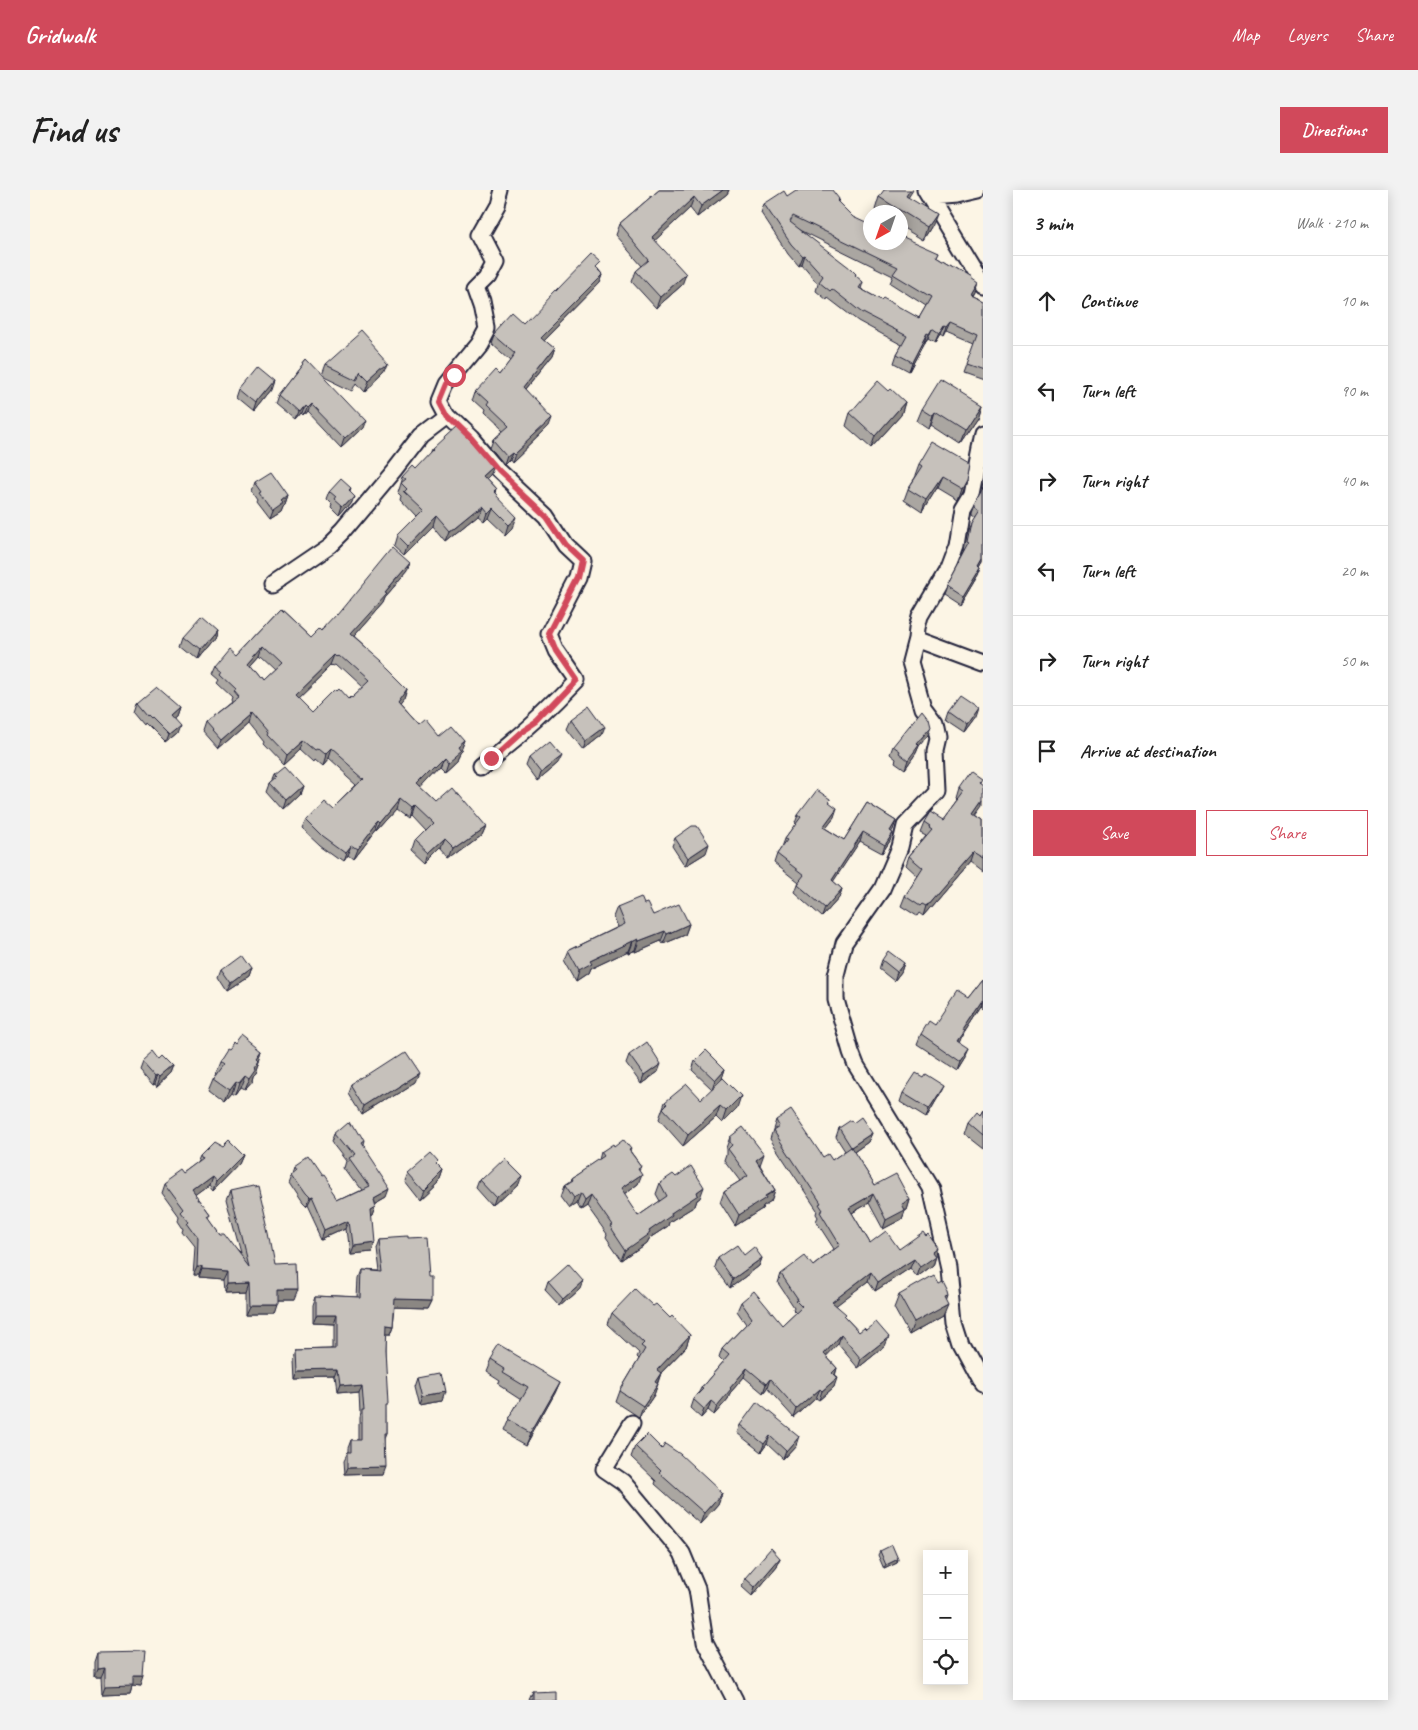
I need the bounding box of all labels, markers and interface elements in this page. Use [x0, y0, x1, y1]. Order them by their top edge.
text: Gridwalk [25, 20, 95, 50]
text: Map [1232, 24, 1260, 46]
text: Layers [1288, 24, 1327, 46]
text: Share [1355, 24, 1393, 46]
button: Directions [1280, 107, 1388, 153]
text: Find us [30, 108, 117, 153]
north arrow [863, 205, 908, 250]
text: 3 min [1033, 210, 1073, 236]
text: Walk · 210 m [1296, 213, 1368, 233]
icon: ahead [1033, 287, 1061, 315]
text: Continue [1080, 289, 1137, 313]
text: 10 m [1341, 291, 1368, 311]
route start [443, 364, 466, 387]
icon: left [1033, 377, 1061, 405]
text: Turn left [1080, 379, 1135, 403]
text: 90 m [1341, 381, 1368, 401]
icon: right [1033, 467, 1061, 495]
text: Turn right [1080, 469, 1147, 493]
text: 40 m [1341, 471, 1368, 491]
icon: left [1033, 557, 1061, 585]
text: Turn left [1080, 559, 1135, 583]
text: 20 m [1341, 561, 1368, 581]
icon: right [1033, 647, 1061, 675]
text: Turn right [1080, 649, 1147, 673]
text: 50 m [1341, 651, 1368, 671]
icon: arrive [1033, 737, 1061, 765]
text: Arrive at destination [1080, 739, 1216, 763]
route end [480, 747, 503, 770]
button: Save [1033, 810, 1196, 856]
button: Share [1206, 810, 1368, 856]
map controls [923, 1550, 968, 1685]
button: + [923, 1550, 968, 1595]
button: − [923, 1595, 968, 1640]
button: locate [923, 1640, 968, 1685]

